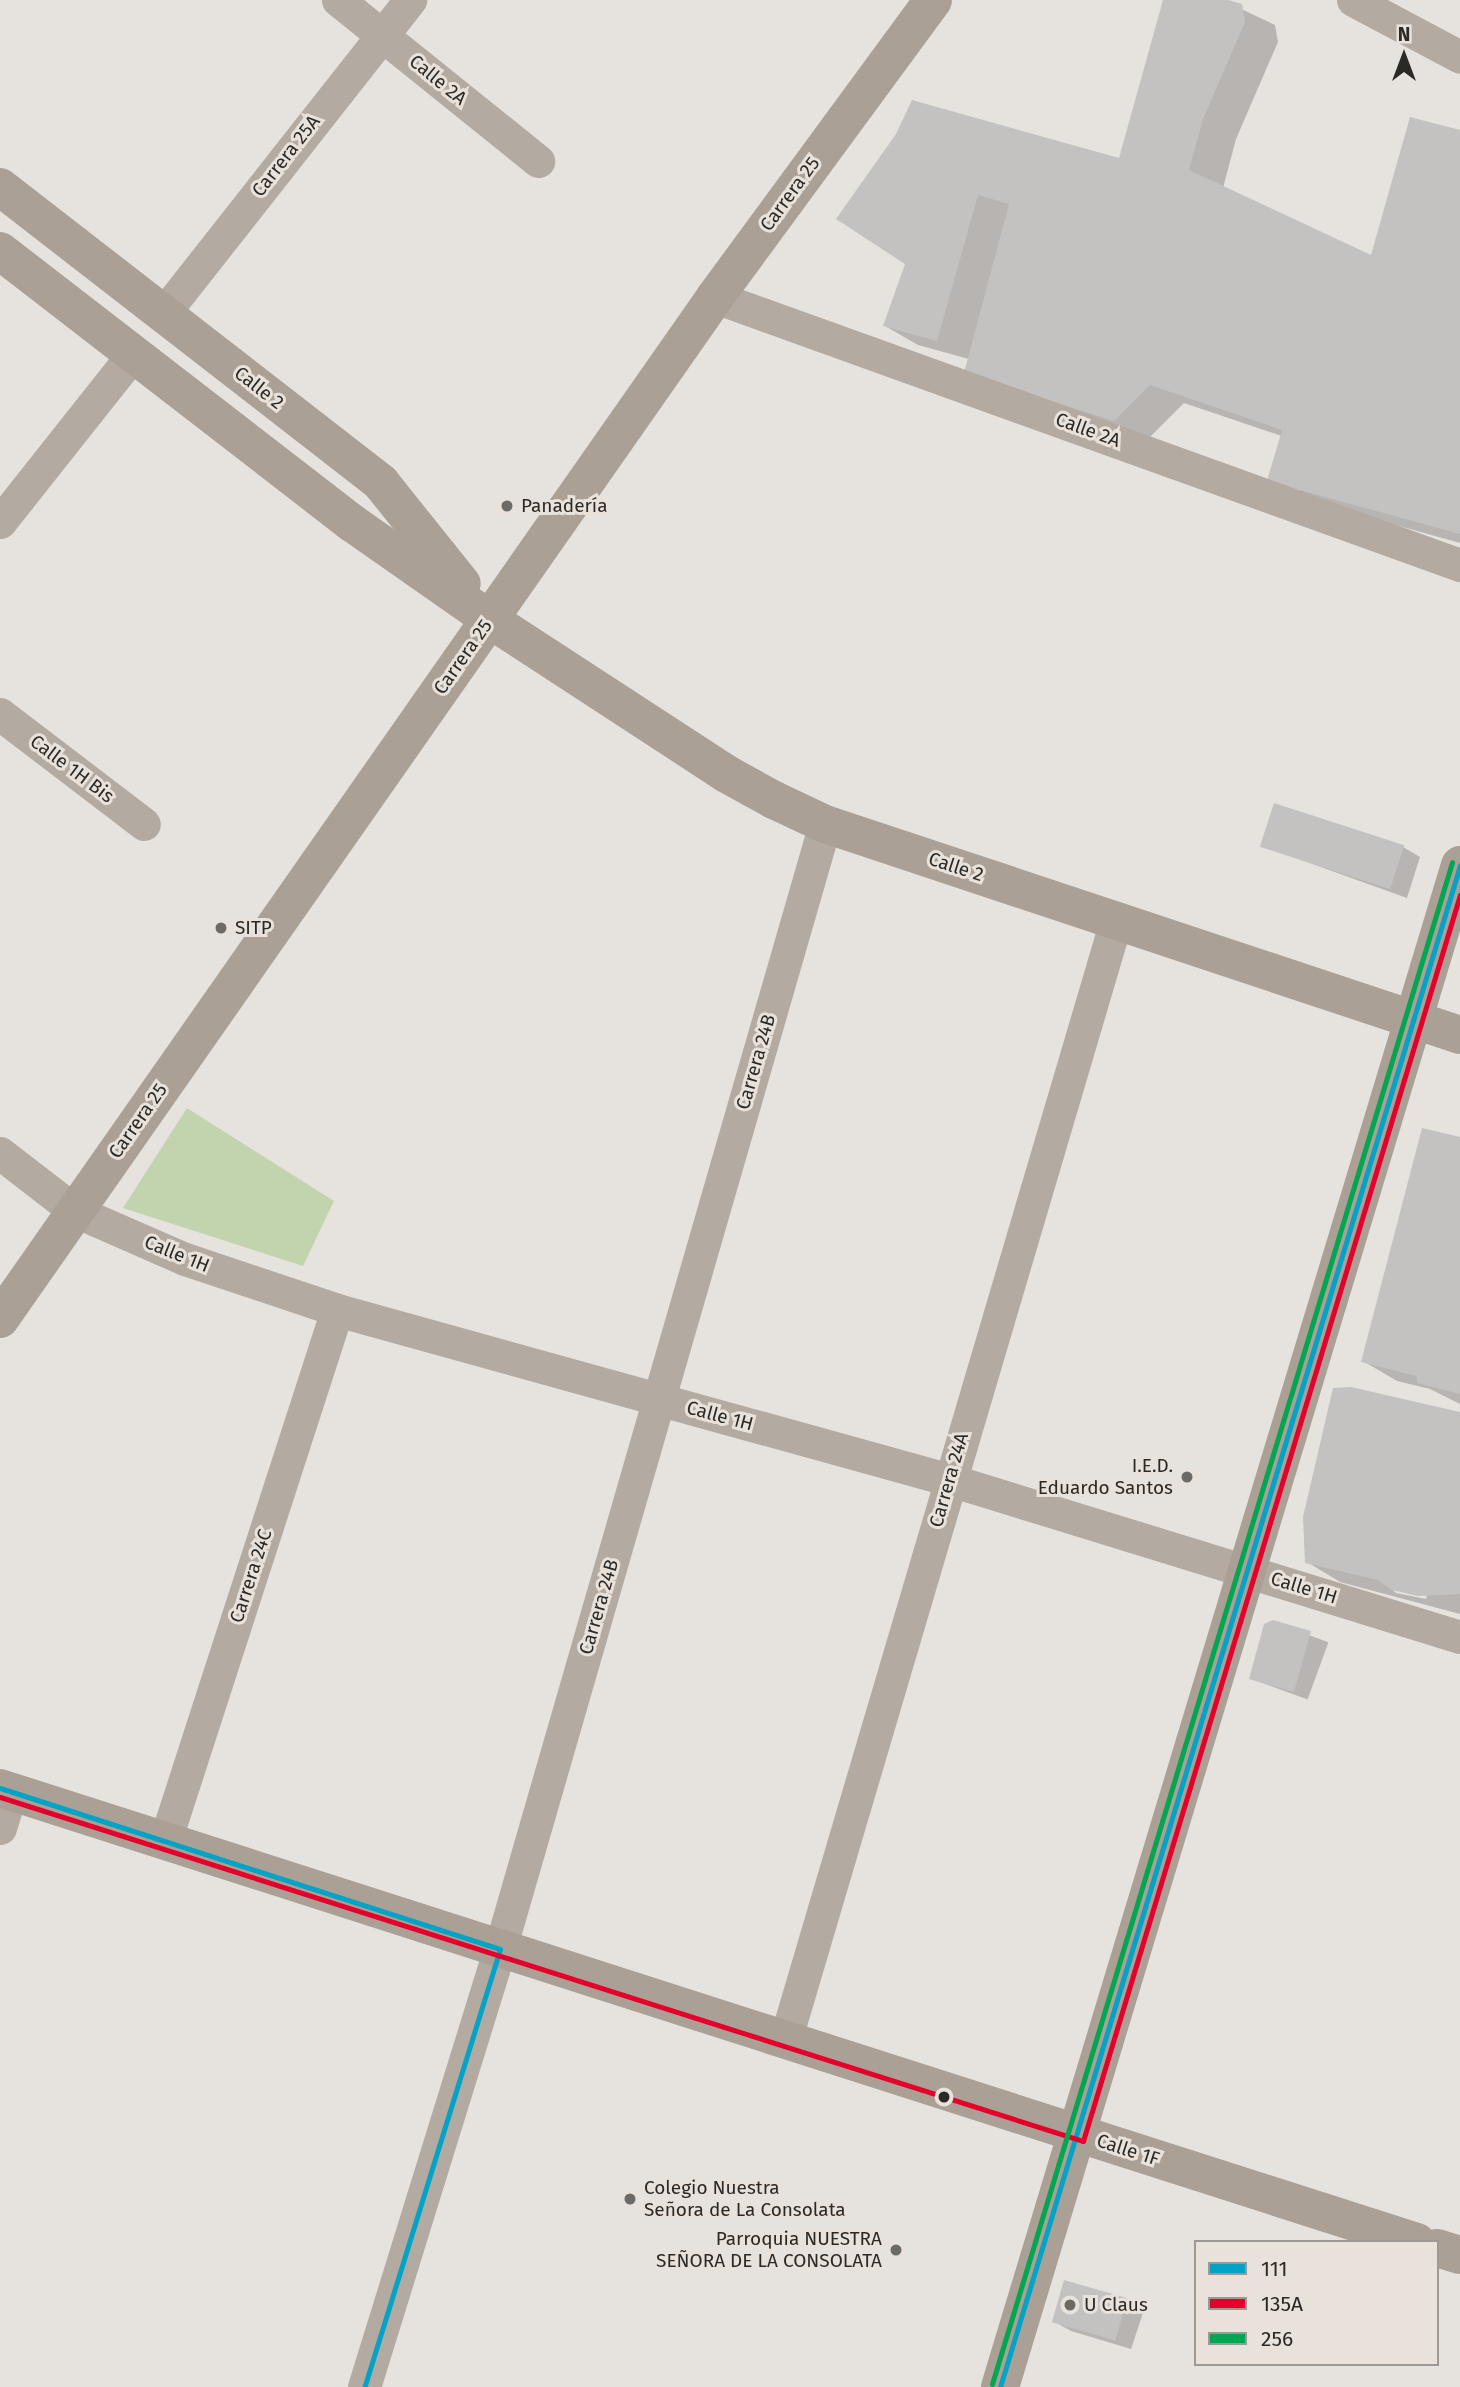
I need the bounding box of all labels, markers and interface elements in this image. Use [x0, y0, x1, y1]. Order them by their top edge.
north arrow [1369, 21, 1439, 91]
text: N [1398, 23, 1410, 46]
street label: Calle 2A [405, 50, 471, 110]
street label: Carrera 25A [247, 111, 325, 201]
street label: Carrera 25 [755, 152, 825, 236]
street label: Calle 2 [230, 362, 288, 414]
street label: Calle 2A [1052, 408, 1124, 452]
place label: Panadería [521, 495, 608, 517]
marker: Panadería [499, 498, 515, 514]
street label: Carrera 25 [429, 615, 497, 699]
street label: Calle 1H Bis [26, 730, 118, 808]
street label: Calle 2 [926, 847, 986, 887]
place label: SITP [235, 917, 272, 939]
marker: SITP [213, 920, 229, 936]
street label: Carrera 24B [732, 1012, 780, 1112]
street label: Carrera 25 [104, 1079, 172, 1163]
street label: Calle 1H [141, 1231, 213, 1277]
street label: Calle 1H [684, 1396, 756, 1436]
street label: Carrera 24A [925, 1430, 973, 1530]
place label: I.E.D. Eduardo Santos [1038, 1455, 1173, 1499]
marker: I.E.D. Eduardo Santos [1179, 1469, 1195, 1485]
street label: Carrera 24C [225, 1526, 277, 1626]
street label: Carrera 24B [575, 1557, 623, 1657]
street label: Calle 1H [1268, 1567, 1340, 1609]
unlabelled marker [937, 2090, 951, 2104]
street label: Calle 1F [1094, 2129, 1162, 2171]
place label: Colegio Nuestra Señora de La Consolata [644, 2177, 846, 2221]
marker: Colegio Nuestra Señora de La Consolata [622, 2191, 638, 2207]
place label: Parroquia NUESTRA SEÑORA DE LA CONSOLATA [656, 2228, 882, 2272]
legend [1194, 2240, 1439, 2366]
marker: Parroquia NUESTRA SEÑORA DE LA CONSOLATA [888, 2242, 904, 2258]
text: 111 [1261, 2256, 1288, 2282]
text: 135A [1261, 2291, 1303, 2317]
place label: U Claus [1084, 2294, 1148, 2316]
marker: U Claus [1062, 2297, 1078, 2313]
text: 256 [1261, 2326, 1293, 2352]

